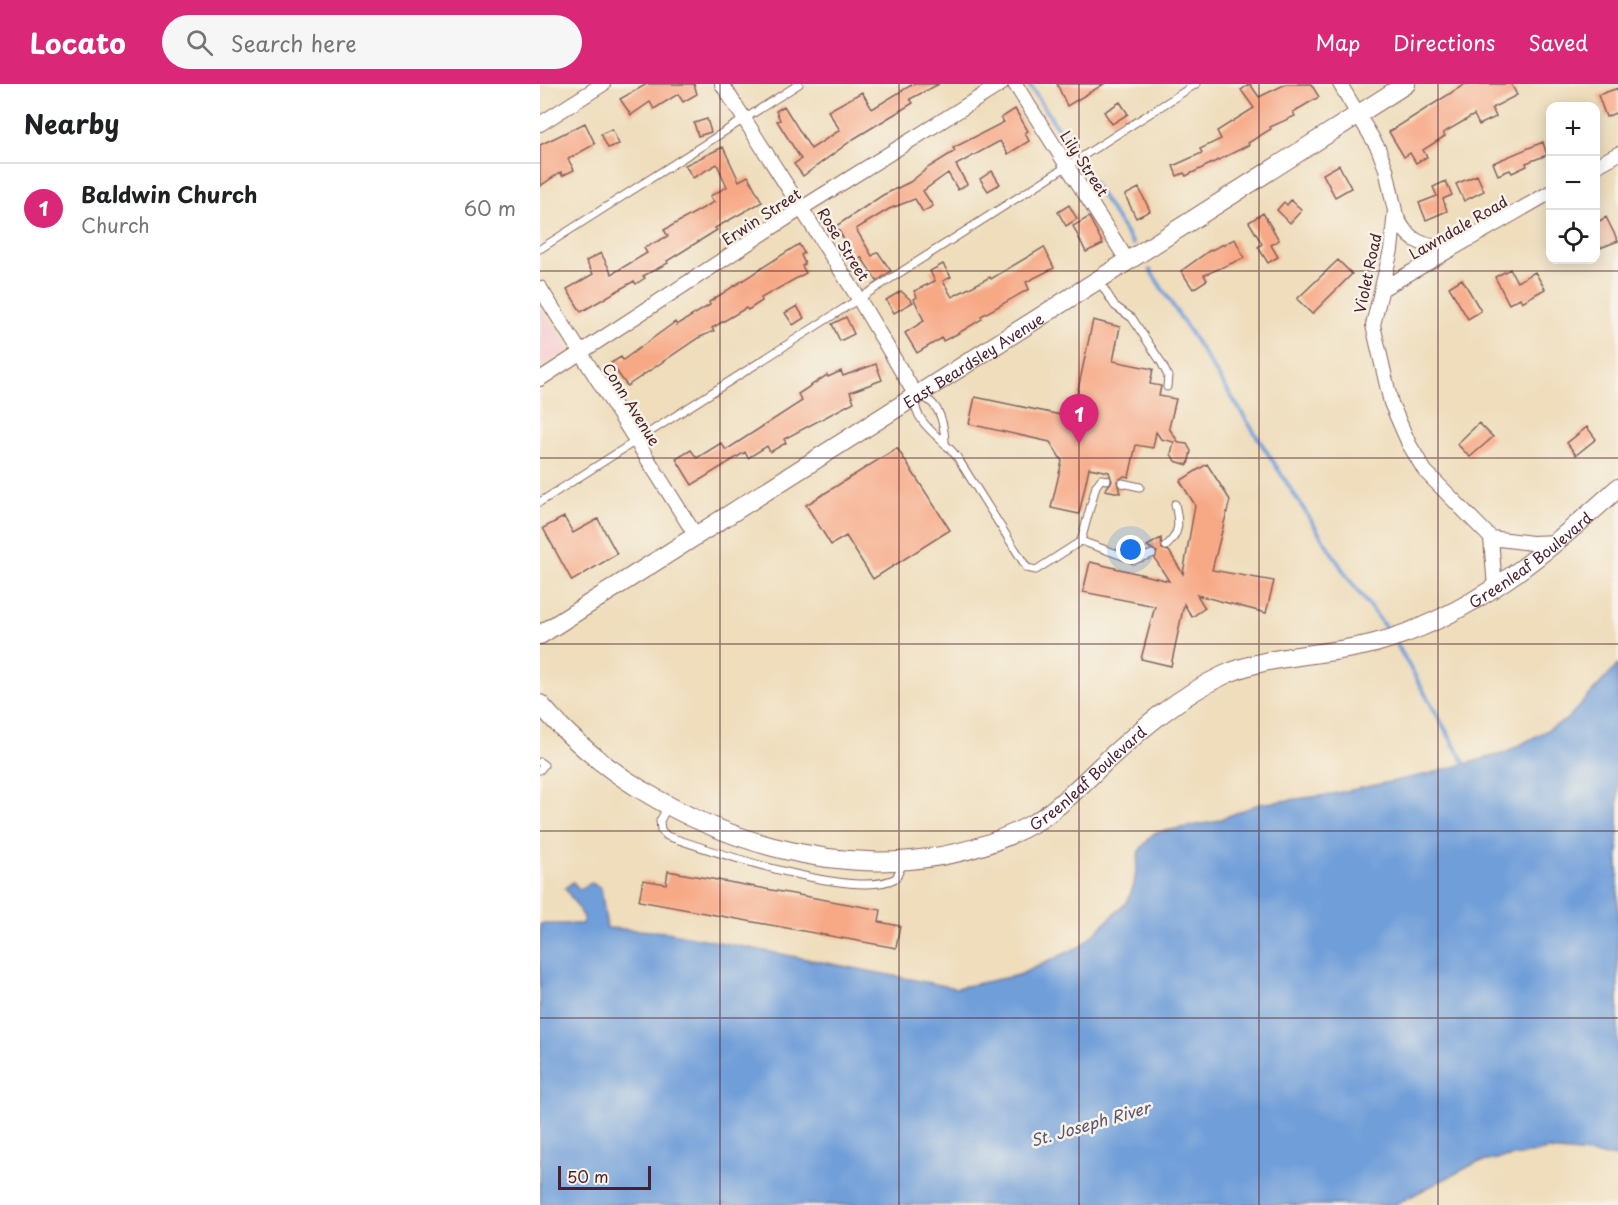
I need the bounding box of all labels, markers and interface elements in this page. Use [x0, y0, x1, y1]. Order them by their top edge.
search box [162, 15, 582, 69]
text: Locato [30, 21, 126, 64]
icon: search [183, 26, 216, 59]
text: Search here [231, 26, 357, 59]
text: Map [1315, 26, 1360, 58]
text: Directions [1393, 26, 1495, 58]
text: Saved [1528, 26, 1588, 58]
map controls [1546, 102, 1600, 264]
button: + [1546, 102, 1600, 156]
text: Nearby [24, 104, 119, 143]
street label: Lily Street [1055, 125, 1115, 201]
button: − [1546, 156, 1600, 210]
text: Baldwin Church [81, 177, 258, 210]
street label: Erwin Street [717, 182, 805, 250]
street label: Lawndale Road [1404, 189, 1512, 265]
text: 1 [39, 193, 48, 223]
text: 60 m [464, 193, 516, 223]
street label: Rose Street [812, 203, 876, 285]
text: Church [81, 210, 150, 240]
button: locate [1546, 210, 1600, 264]
street label: Violet Road [1347, 231, 1387, 315]
street label: East Beardsley Avenue [898, 306, 1048, 413]
street label: Conn Avenue [597, 358, 667, 450]
pin: 1 [1060, 394, 1098, 444]
street label: Greenleaf Boulevard [1464, 506, 1596, 613]
your location [1116, 535, 1145, 564]
street label: Greenleaf Boulevard [1024, 720, 1150, 835]
water label: St. Joseph River [1028, 1094, 1155, 1151]
scale bar [558, 1163, 651, 1190]
text: 50 m [567, 1164, 608, 1188]

